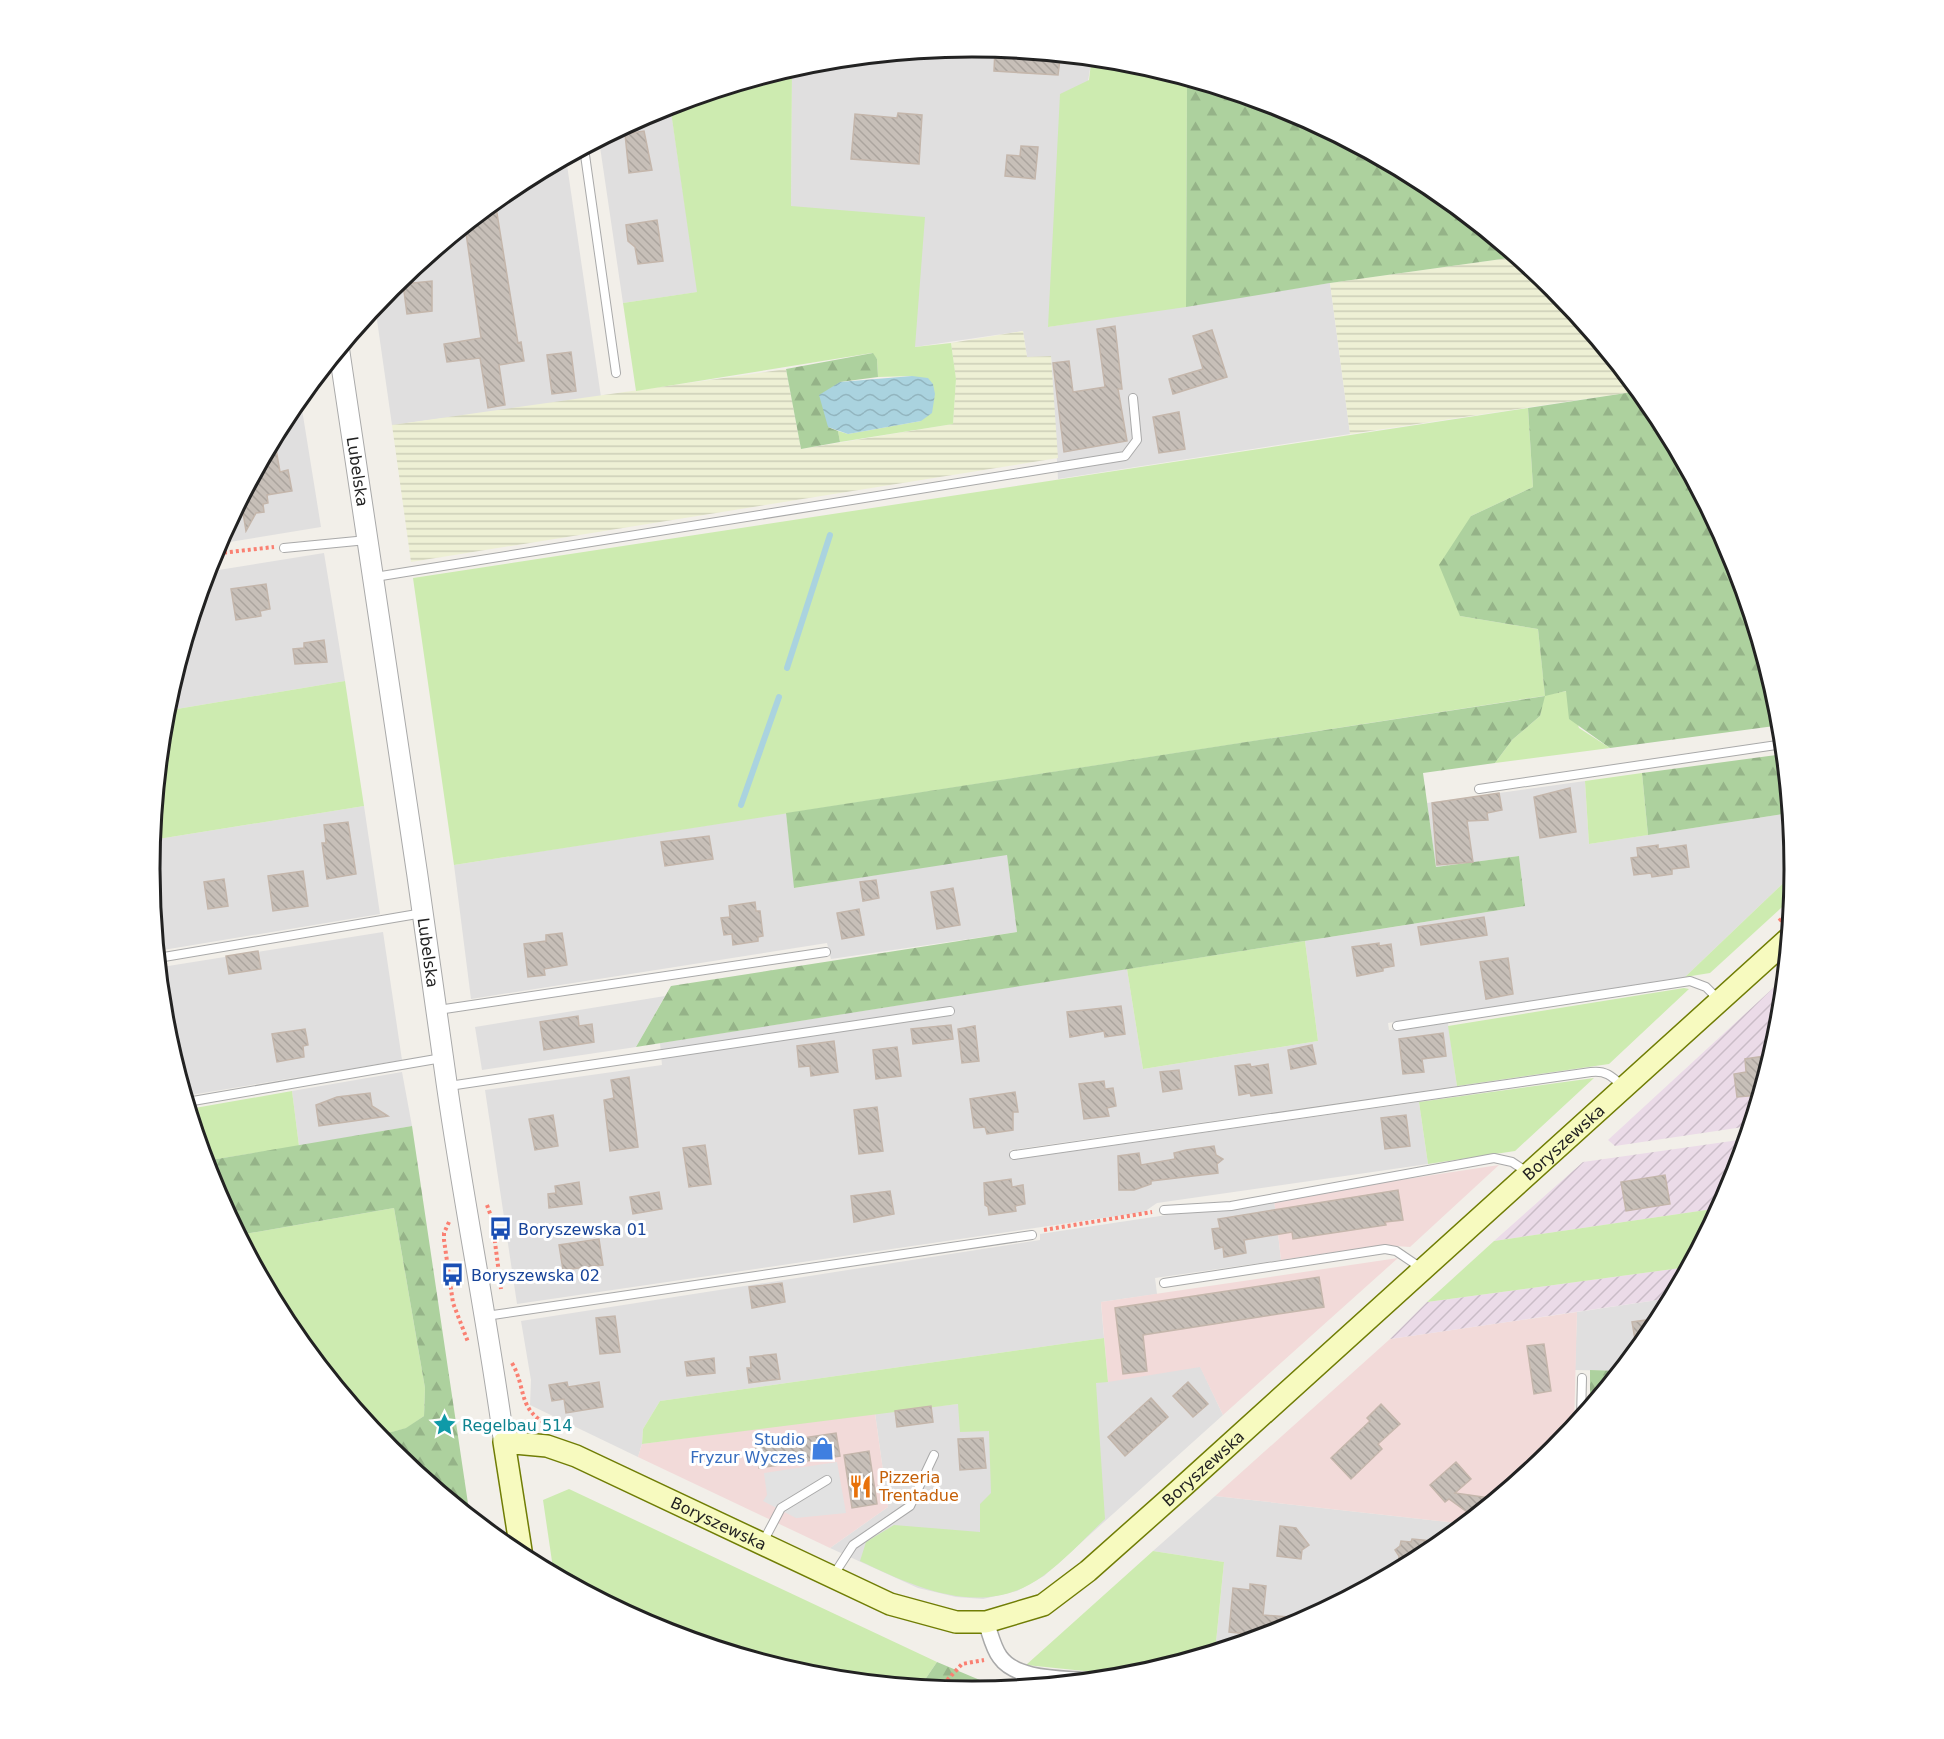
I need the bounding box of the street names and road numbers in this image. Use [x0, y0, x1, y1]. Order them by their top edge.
street label: Lubelska [343, 435, 372, 508]
street label: Lubelska [414, 916, 442, 989]
street label: Boryszewska [1519, 1101, 1609, 1184]
street label: Boryszewska [1159, 1427, 1248, 1510]
street label: Boryszewska [668, 1493, 769, 1554]

